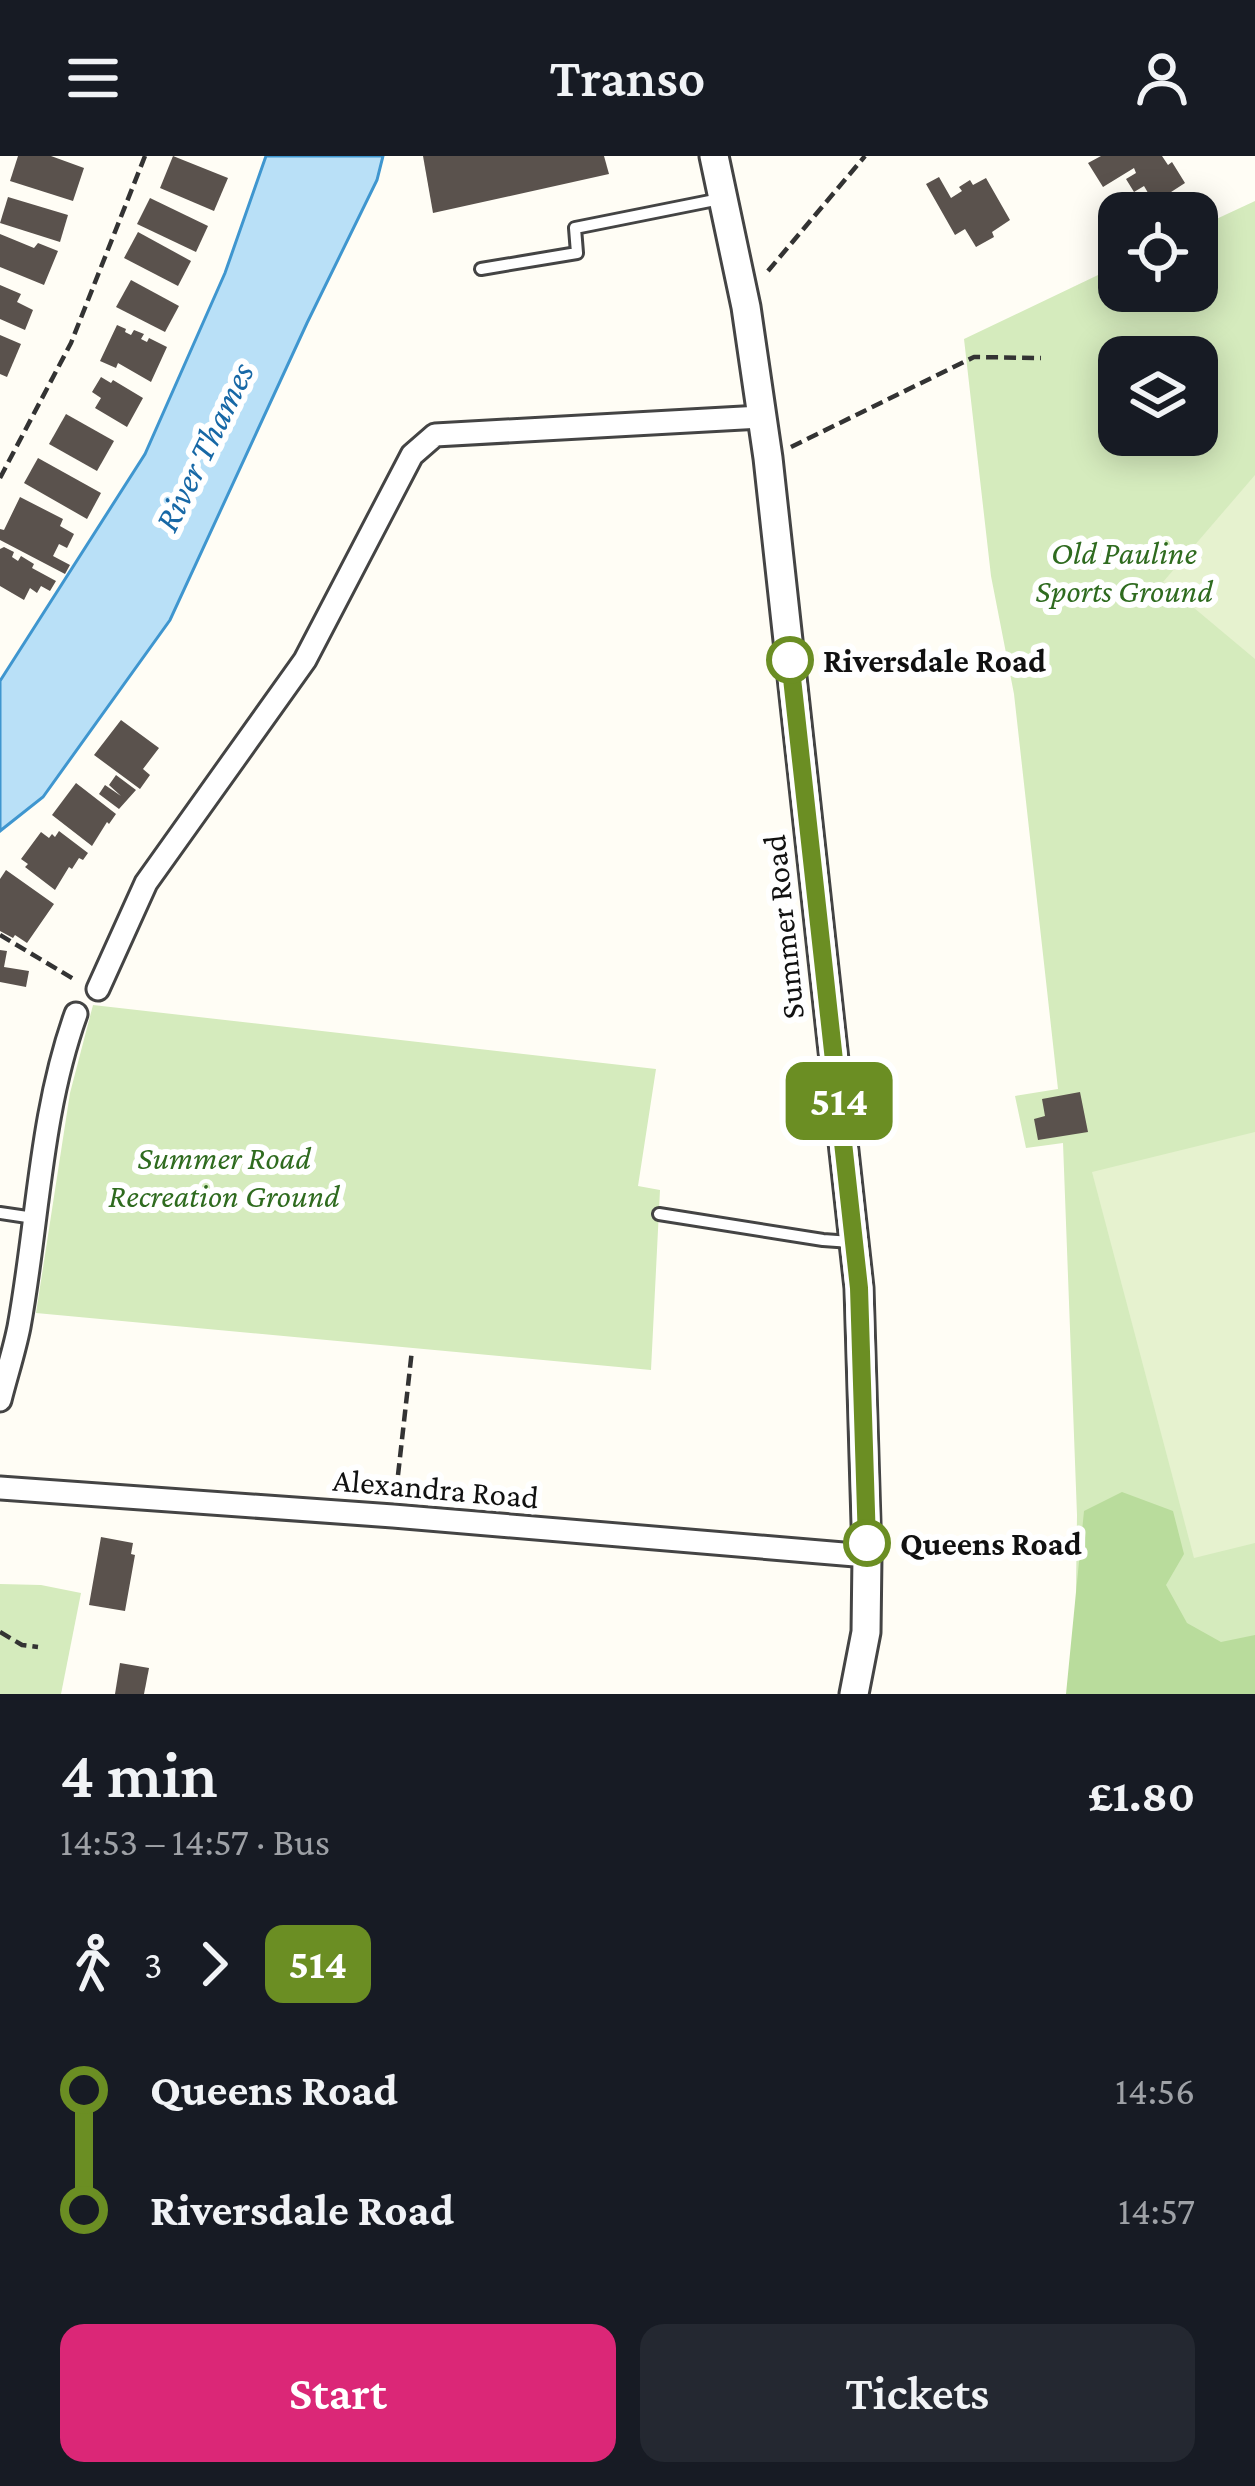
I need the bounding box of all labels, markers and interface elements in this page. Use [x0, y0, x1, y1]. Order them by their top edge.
icon: menu [60, 45, 126, 111]
icon: person [1129, 45, 1195, 111]
text: Transo [550, 48, 706, 108]
map controls [1098, 192, 1218, 456]
button: locate [1098, 192, 1218, 312]
button: layers [1098, 336, 1218, 456]
water label: River Thames [146, 356, 262, 538]
park label: Old Pauline Sports Ground [1035, 534, 1214, 609]
marker: Riversdale Road [768, 638, 812, 682]
place label: Riversdale Road [823, 642, 1046, 679]
street label: Summer Road [755, 833, 811, 1021]
line badge: 514 [770, 1062, 908, 1140]
text: 514 [810, 1077, 868, 1124]
park label: Summer Road Recreation Ground [108, 1139, 341, 1214]
street label: Alexandra Road [331, 1461, 541, 1515]
marker: Queens Road [845, 1521, 889, 1565]
place label: Queens Road [900, 1525, 1082, 1562]
text: 4 min [60, 1738, 218, 1811]
text: £1.80 [1088, 1771, 1195, 1821]
text: 14:53 – 14:57 · Bus [60, 1820, 330, 1863]
icon: walk [60, 1931, 126, 1997]
icon: forward [181, 1931, 247, 1997]
text: 514 [289, 1940, 347, 1987]
text: 3 [144, 1943, 163, 1986]
text: Queens Road [150, 2065, 398, 2115]
text: 14:56 [1115, 2069, 1195, 2112]
text: Riversdale Road [150, 2185, 454, 2235]
text: 14:57 [1118, 2189, 1195, 2232]
button: Start [60, 2324, 616, 2462]
button: Tickets [640, 2324, 1195, 2462]

